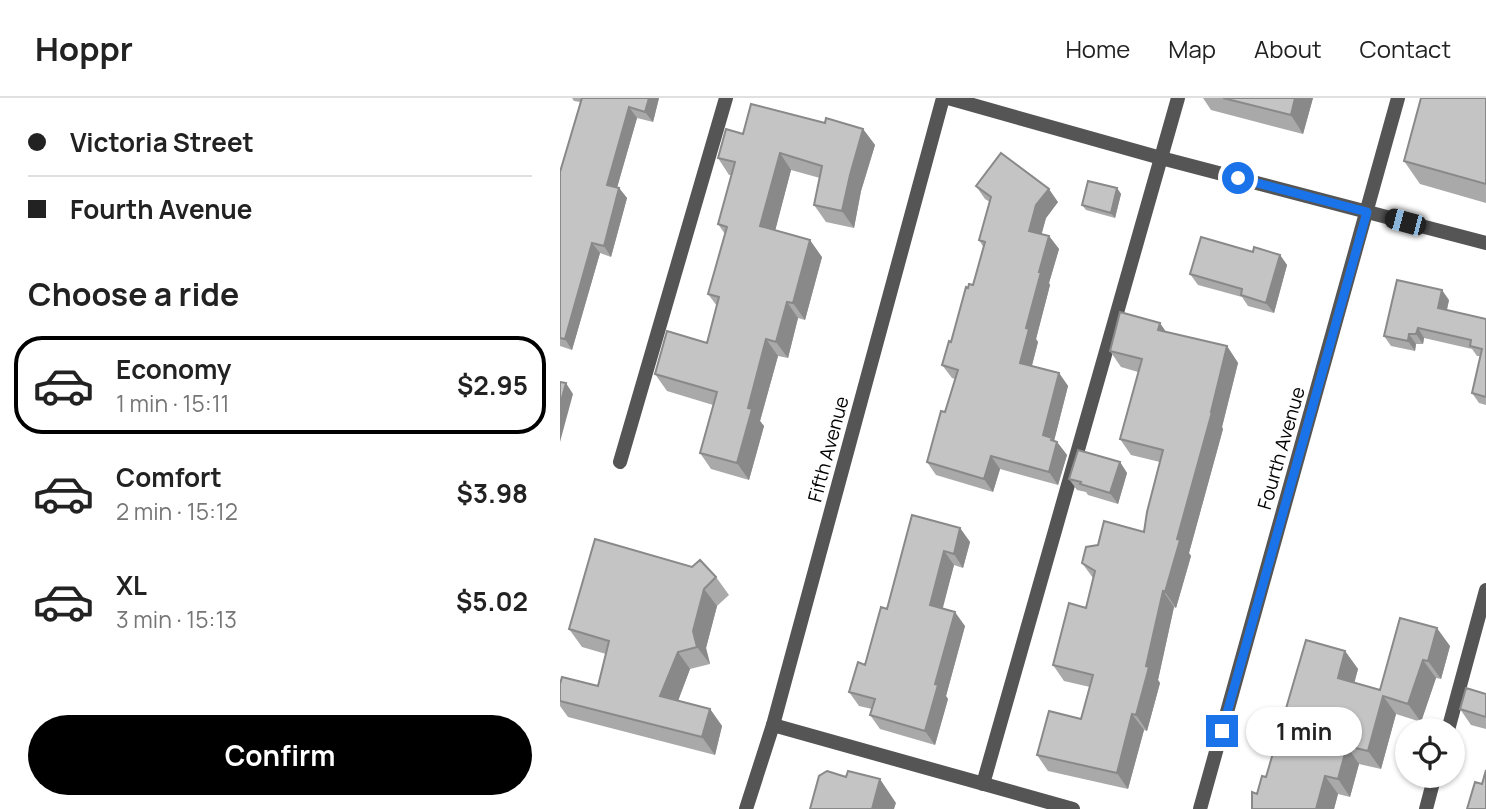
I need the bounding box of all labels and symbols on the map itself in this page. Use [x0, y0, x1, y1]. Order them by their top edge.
route start [1222, 162, 1254, 194]
car [1382, 206, 1429, 238]
street label: Fourth Avenue [1251, 384, 1311, 512]
street label: Fifth Avenue [801, 393, 855, 505]
callout: 1 min [1246, 706, 1362, 756]
route end [1206, 715, 1238, 747]

